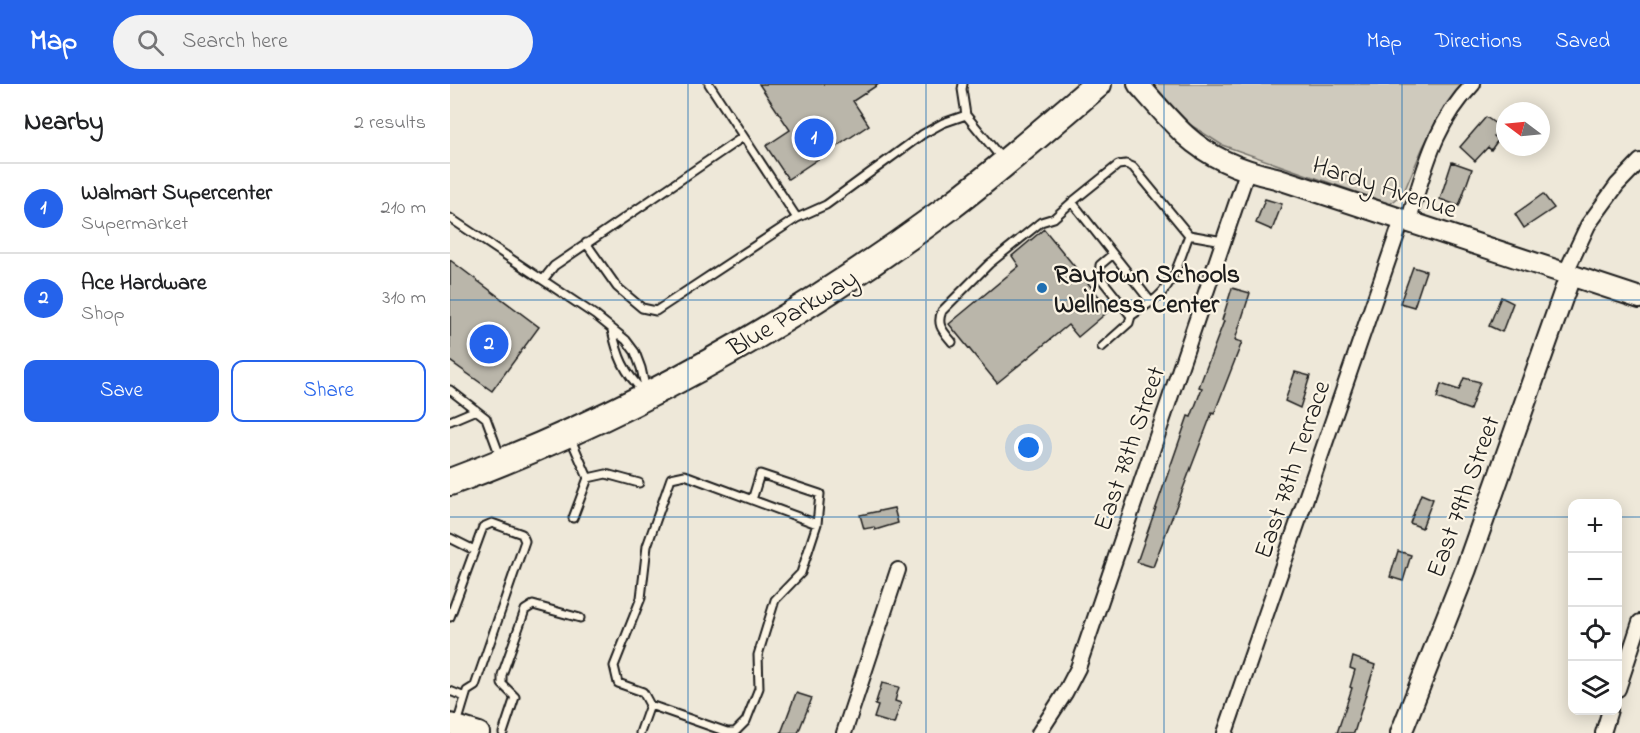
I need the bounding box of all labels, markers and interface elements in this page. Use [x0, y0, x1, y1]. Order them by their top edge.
search box [113, 15, 533, 69]
text: Map [30, 22, 77, 63]
icon: search [134, 26, 167, 59]
text: Search here [182, 26, 288, 58]
text: Map [1366, 27, 1402, 57]
text: Directions [1435, 27, 1522, 57]
text: Saved [1555, 27, 1610, 57]
north arrow [1496, 102, 1550, 156]
text: Nearby [24, 104, 103, 142]
text: 2 results [354, 109, 426, 138]
pin: 1 [794, 116, 834, 160]
street label: Hardy Avenue [1307, 148, 1462, 230]
text: Walmart Supercenter [81, 178, 272, 210]
text: 1 [40, 194, 47, 223]
text: 210 m [381, 194, 426, 223]
text: Supermarket [81, 210, 188, 239]
place label: Raytown Schools Wellness Center [1054, 257, 1240, 325]
street label: Blue Parkway [720, 261, 866, 369]
text: Ace Hardware [81, 268, 207, 300]
marker: Raytown Schools Wellness Center [1035, 281, 1049, 295]
text: 2 [39, 284, 48, 313]
text: 310 m [382, 284, 426, 313]
text: Shop [81, 300, 125, 329]
pin: 2 [470, 322, 508, 366]
button: Save [24, 360, 219, 422]
button: Share [231, 360, 426, 422]
street label: East 78th Street [1085, 361, 1177, 536]
street label: East 78th Terrace [1246, 375, 1342, 564]
street label: East 79th Street [1418, 410, 1512, 583]
your location [1014, 433, 1043, 462]
map controls [1568, 499, 1622, 715]
button: + [1568, 499, 1622, 553]
button: − [1568, 553, 1622, 607]
button: locate [1568, 607, 1622, 661]
button: layers [1568, 661, 1622, 715]

